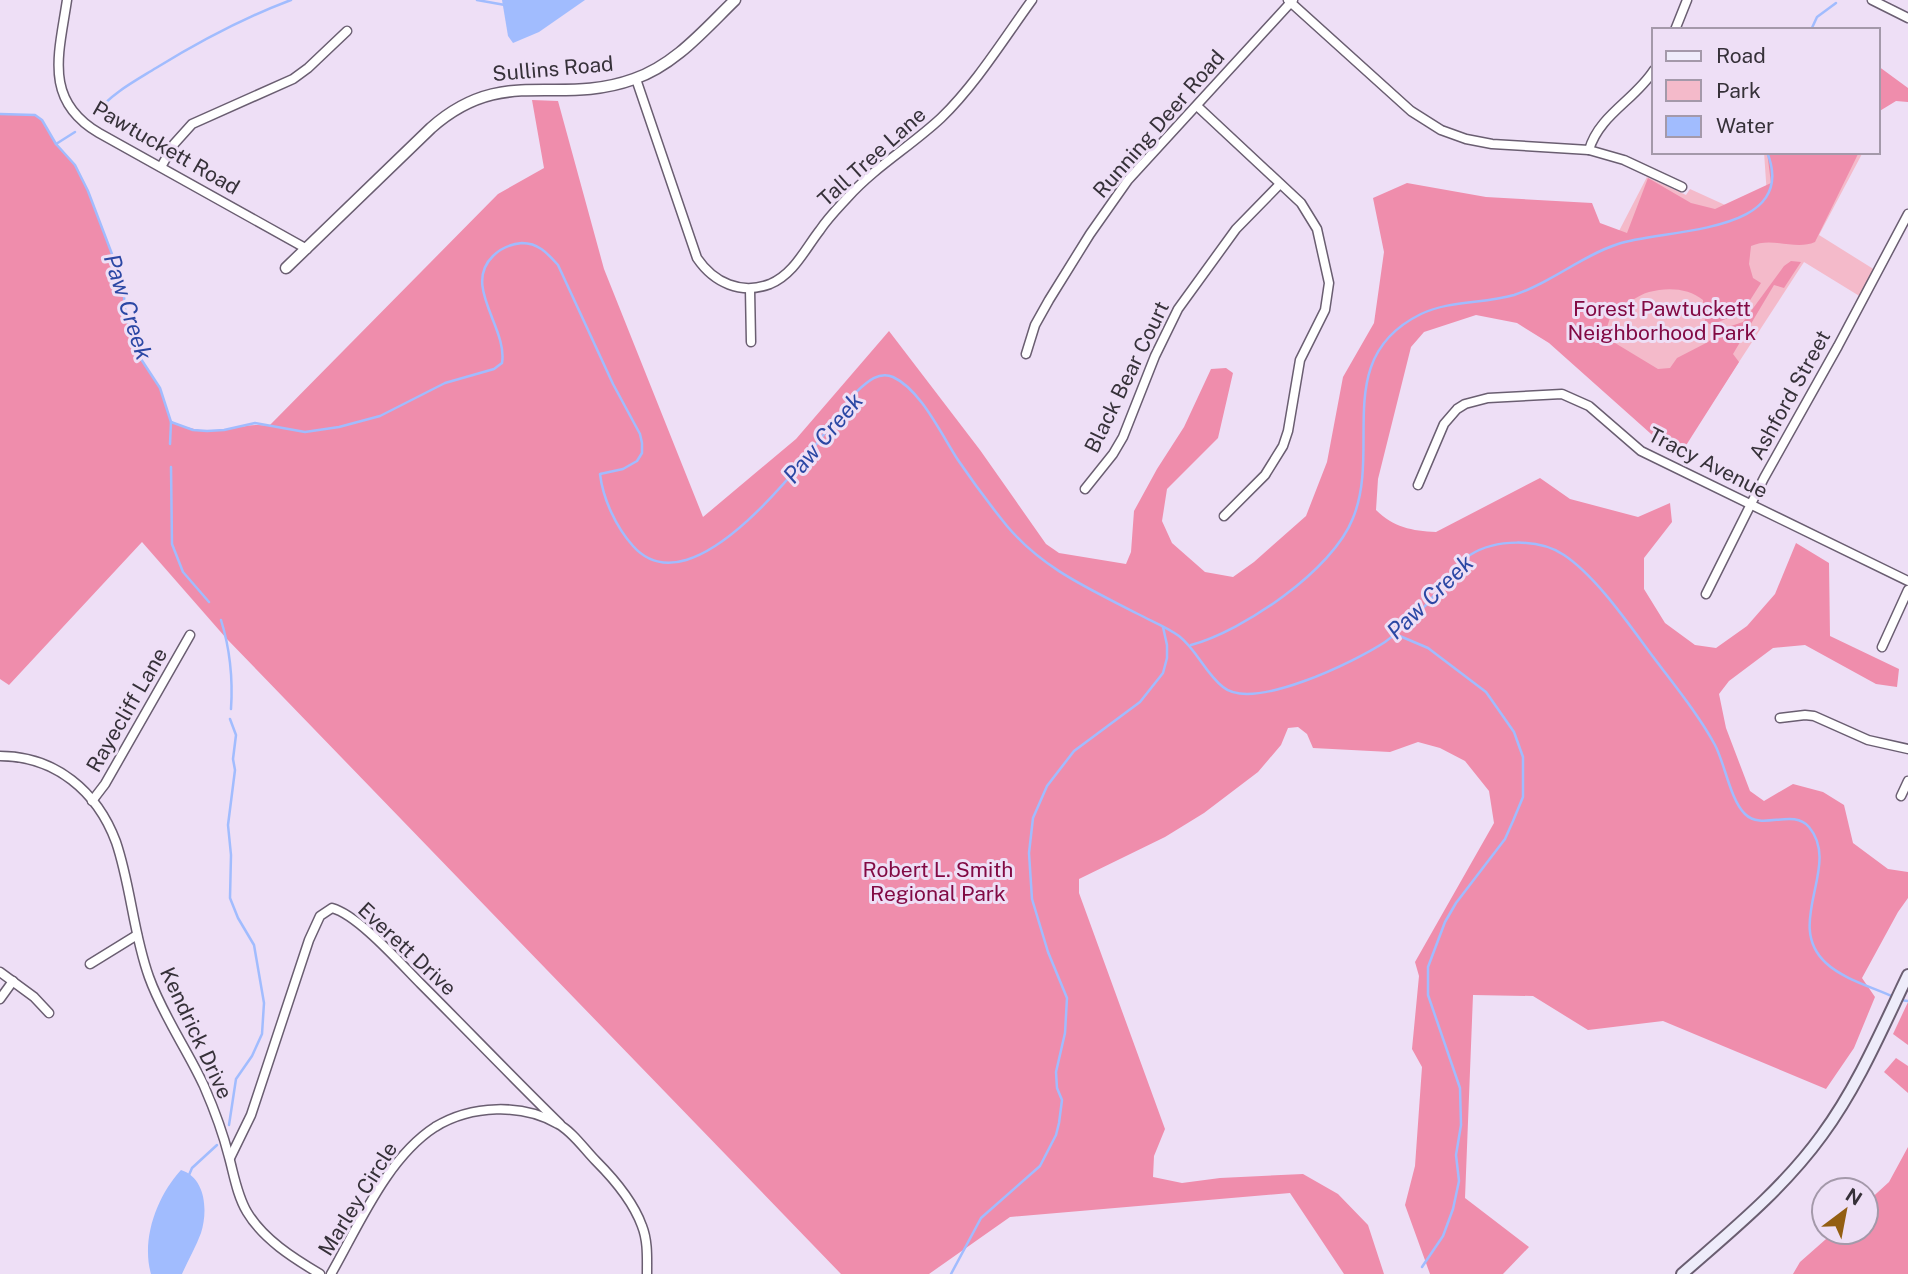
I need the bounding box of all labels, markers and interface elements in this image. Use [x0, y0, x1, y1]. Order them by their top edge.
legend [1652, 28, 1880, 154]
text: Road [1716, 43, 1766, 68]
street label: Running Deer Road [1088, 45, 1230, 203]
street label: Sullins Road [491, 51, 615, 86]
text: Park [1716, 78, 1761, 103]
street label: Pawtuckett Road [88, 95, 244, 200]
street label: Tall Tree Lane [813, 102, 931, 212]
text: Water [1716, 113, 1774, 138]
water label: Paw Creek [99, 251, 158, 364]
park label: Forest Pawtuckett Neighborhood Park [1568, 296, 1757, 345]
street label: Black Bear Court [1079, 297, 1174, 457]
street label: Ashford Street [1744, 326, 1835, 464]
water label: Paw Creek [777, 387, 869, 488]
street label: Tracy Avenue [1644, 422, 1772, 503]
water label: Paw Creek [1381, 548, 1479, 644]
street label: Rayecliff Lane [81, 643, 172, 776]
park label: Robert L. Smith Regional Park [863, 857, 1013, 906]
street label: Everett Drive [353, 897, 462, 1000]
street label: Kendrick Drive [155, 963, 238, 1103]
street label: Marley Circle [313, 1137, 402, 1260]
north arrow [1810, 1176, 1880, 1246]
text: N [1842, 1183, 1866, 1210]

